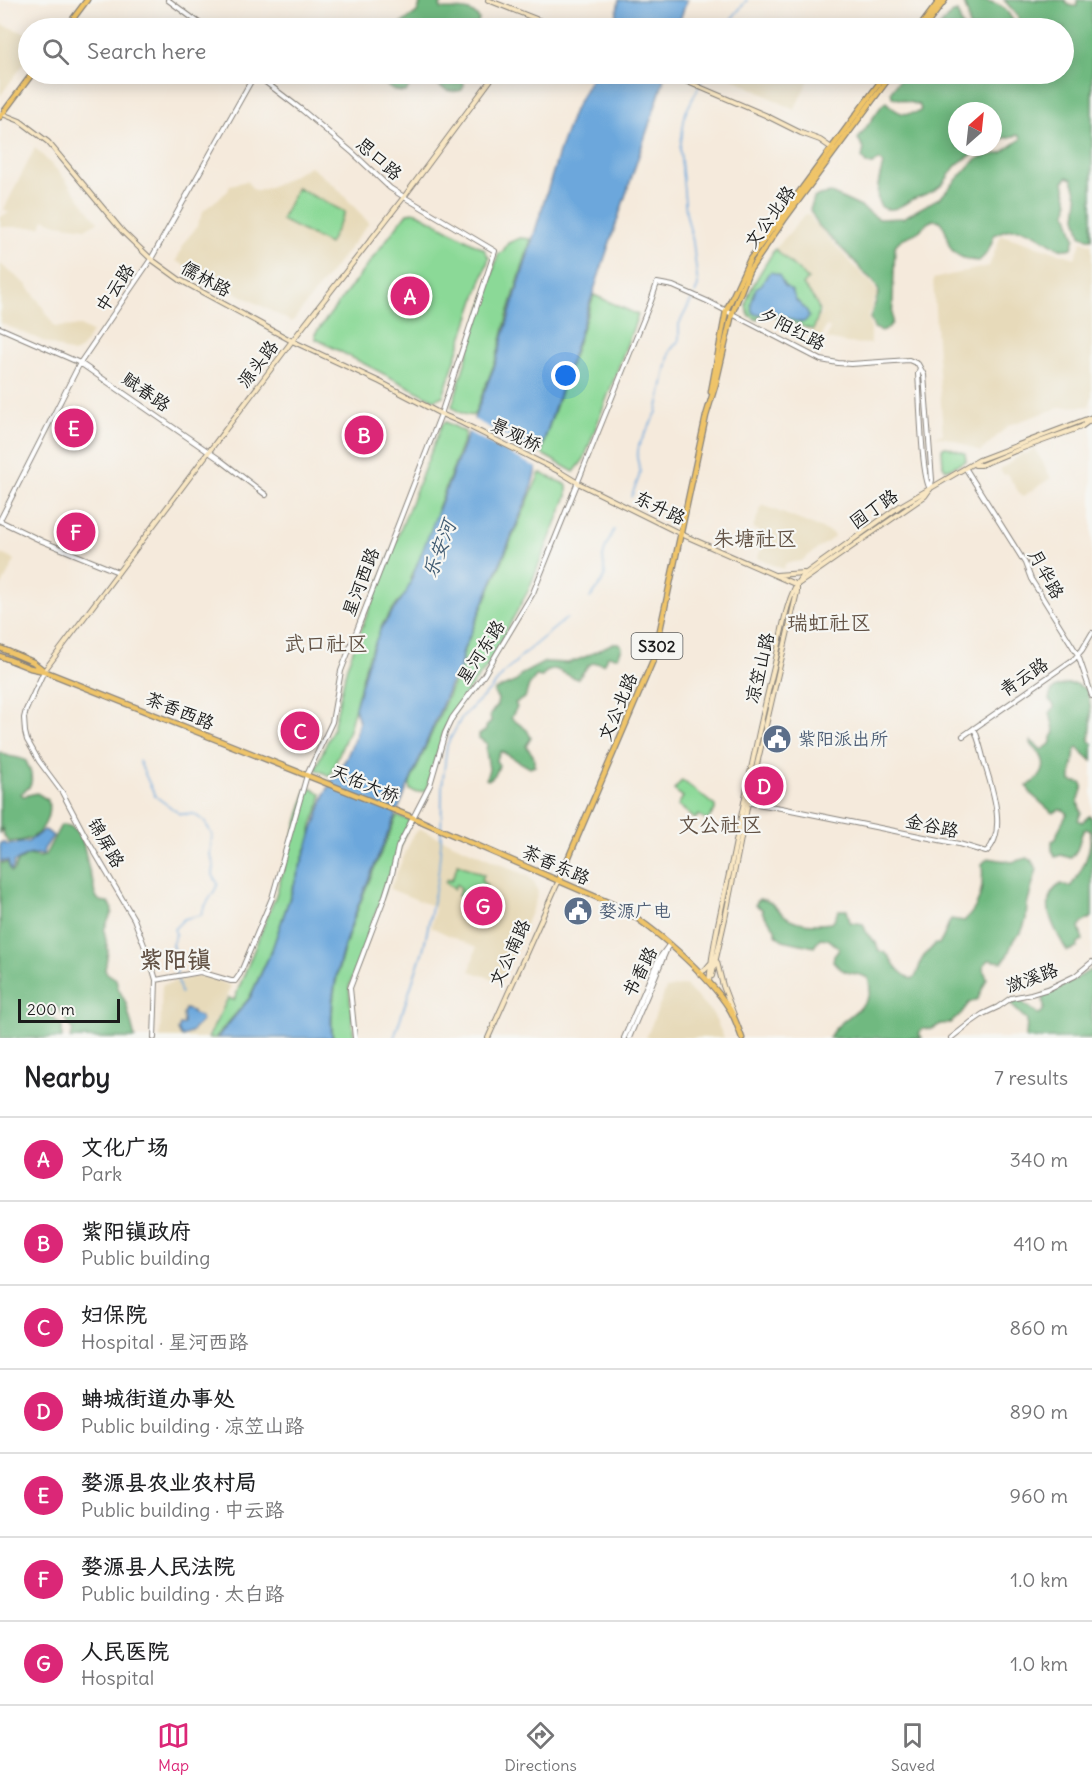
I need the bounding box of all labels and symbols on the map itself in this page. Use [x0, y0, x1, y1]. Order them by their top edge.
north arrow [948, 102, 1002, 156]
street label: 思口路 [351, 132, 407, 185]
street label: 文公北路 [739, 181, 800, 253]
street label: 儒林路 [177, 255, 235, 302]
street label: 中云路 [90, 259, 139, 317]
pin: A [390, 274, 430, 318]
street label: 夕阳红路 [755, 302, 830, 355]
street label: 源头路 [232, 335, 283, 392]
your location [551, 361, 580, 390]
street label: 赋春路 [118, 367, 175, 416]
pin: E [54, 406, 94, 450]
pin: B [344, 412, 384, 458]
street label: 景观桥 [487, 412, 546, 457]
street label: 园丁路 [845, 484, 902, 533]
street label: 东升路 [631, 485, 690, 530]
pin: F [56, 510, 96, 554]
water label: 乐安河 [416, 514, 462, 581]
district label: 朱塘社区 [713, 525, 797, 552]
street label: 星河西路 [337, 544, 384, 620]
street label: 月华路 [1023, 545, 1070, 603]
district label: 瑞虹社区 [787, 609, 871, 636]
street label: 星河东路 [451, 615, 510, 688]
district label: 武口社区 [284, 630, 368, 657]
street label: 凉笠山路 [740, 630, 779, 706]
road number: S302 [632, 633, 682, 659]
street label: 青云路 [995, 652, 1053, 701]
street label: 文公北路 [593, 669, 642, 744]
street label: 茶香西路 [143, 686, 218, 735]
pin: C [280, 708, 320, 754]
public building icon: 紫阳派出所 [761, 723, 793, 755]
place label: 紫阳派出所 [798, 727, 888, 750]
street label: 天佑大桥 [328, 759, 403, 808]
pin: D [744, 764, 783, 808]
street label: 金谷路 [903, 809, 961, 842]
district label: 文公社区 [678, 811, 762, 838]
street label: 锦屏路 [83, 814, 130, 872]
street label: 茶香东路 [519, 839, 594, 890]
pin: G [464, 884, 502, 928]
public building icon: 婺源广电 [562, 895, 594, 927]
place label: 婺源广电 [599, 899, 671, 922]
street label: 文公南路 [484, 915, 535, 990]
street label: 书香路 [617, 942, 662, 1001]
district label: 紫阳镇 [139, 944, 211, 974]
street label: 潋溪路 [1003, 957, 1061, 998]
scale bar [18, 996, 120, 1024]

